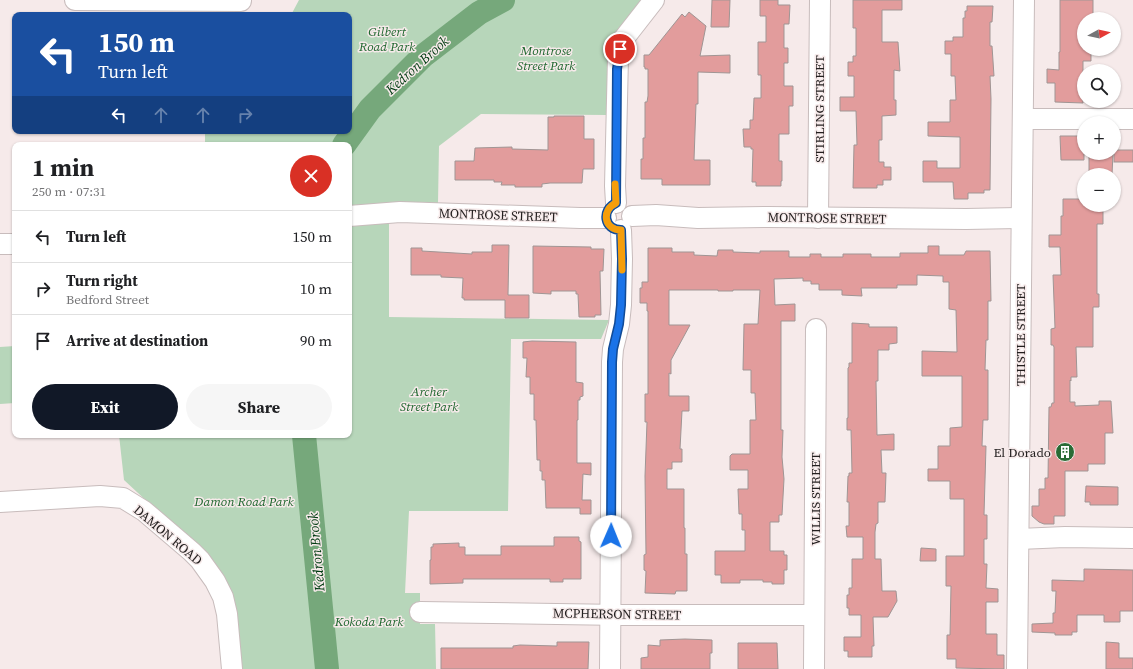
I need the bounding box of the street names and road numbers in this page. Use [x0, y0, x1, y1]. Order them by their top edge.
street label: STIRLING STREET [811, 55, 828, 163]
street label: MONTROSE STREET [438, 204, 558, 226]
street label: MONTROSE STREET [767, 208, 887, 228]
street label: THISTLE STREET [1012, 284, 1029, 386]
street label: WILLIS STREET [807, 452, 824, 546]
street label: DAMON ROAD [130, 501, 206, 569]
street label: MCPHERSON STREET [553, 604, 681, 624]

